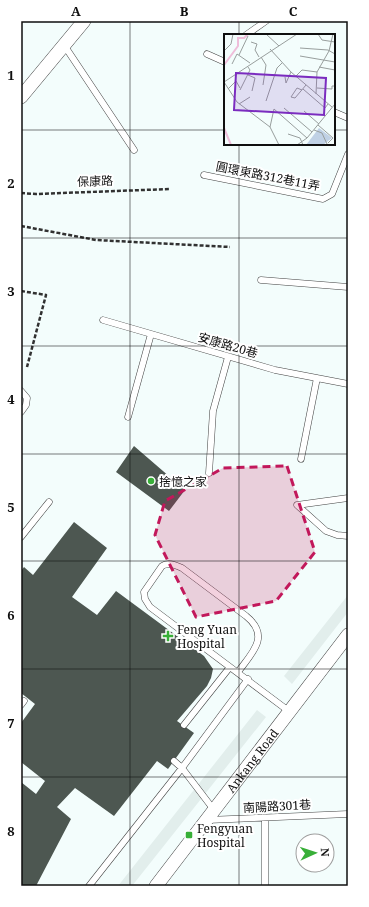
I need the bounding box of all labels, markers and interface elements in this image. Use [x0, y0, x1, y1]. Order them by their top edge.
text: A [71, 2, 81, 20]
text: B [180, 2, 189, 20]
text: C [289, 2, 298, 20]
inset map [224, 34, 335, 145]
text: 1 [7, 66, 15, 84]
street label: 圓環東路312巷11弄 [215, 158, 321, 194]
street label: 保康路 [77, 172, 113, 190]
text: 2 [7, 174, 15, 192]
text: 3 [7, 282, 15, 300]
street label: 安康路20巷 [196, 328, 260, 362]
text: 4 [7, 390, 15, 408]
place label: 捨憶之家 [159, 473, 207, 490]
marker: 捨憶之家 [146, 476, 156, 486]
text: 5 [7, 498, 15, 516]
text: 6 [7, 606, 15, 624]
place label: Feng Yuan Hospital [177, 621, 237, 652]
marker: Feng Yuan Hospital [162, 630, 174, 642]
text: 7 [7, 714, 15, 732]
street label: Ankang Road [222, 725, 282, 796]
street label: 南陽路301巷 [243, 796, 311, 816]
place label: Fengyuan Hospital [197, 820, 253, 851]
text: 8 [7, 822, 15, 840]
marker: Fengyuan Hospital [184, 830, 194, 840]
north arrow [295, 833, 335, 873]
text: N [318, 848, 333, 858]

